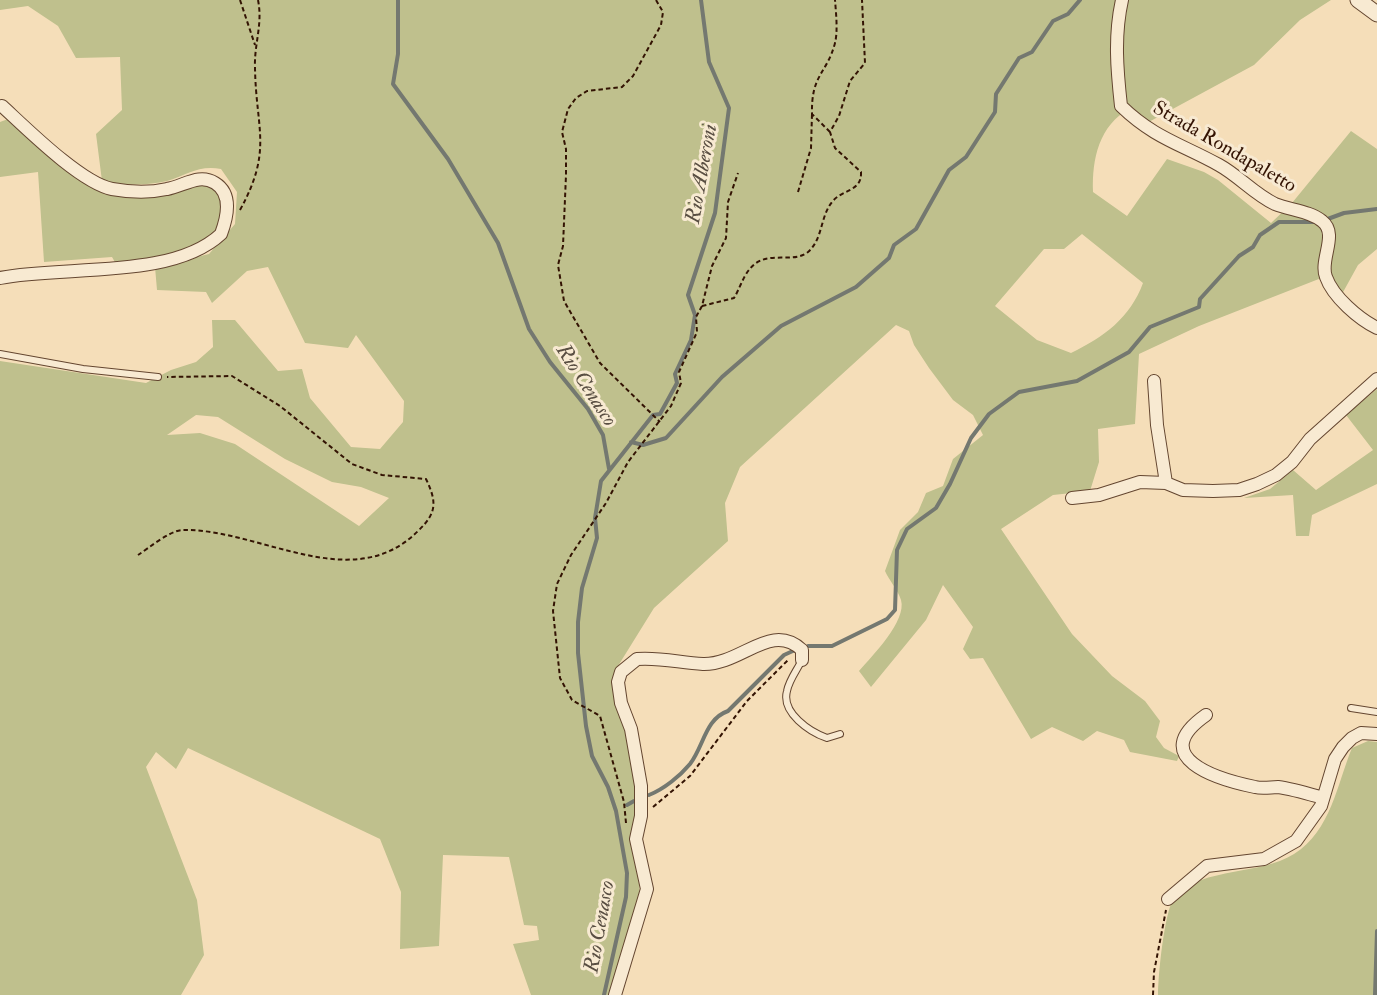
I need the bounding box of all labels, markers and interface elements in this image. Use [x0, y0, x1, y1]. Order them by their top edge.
street label: Strada Rondapaletto [1148, 97, 1300, 199]
water label: Rio Alberoni [682, 122, 724, 226]
water label: Rio Cenasco [549, 340, 621, 432]
water label: Rio Cenasco [581, 879, 621, 975]

